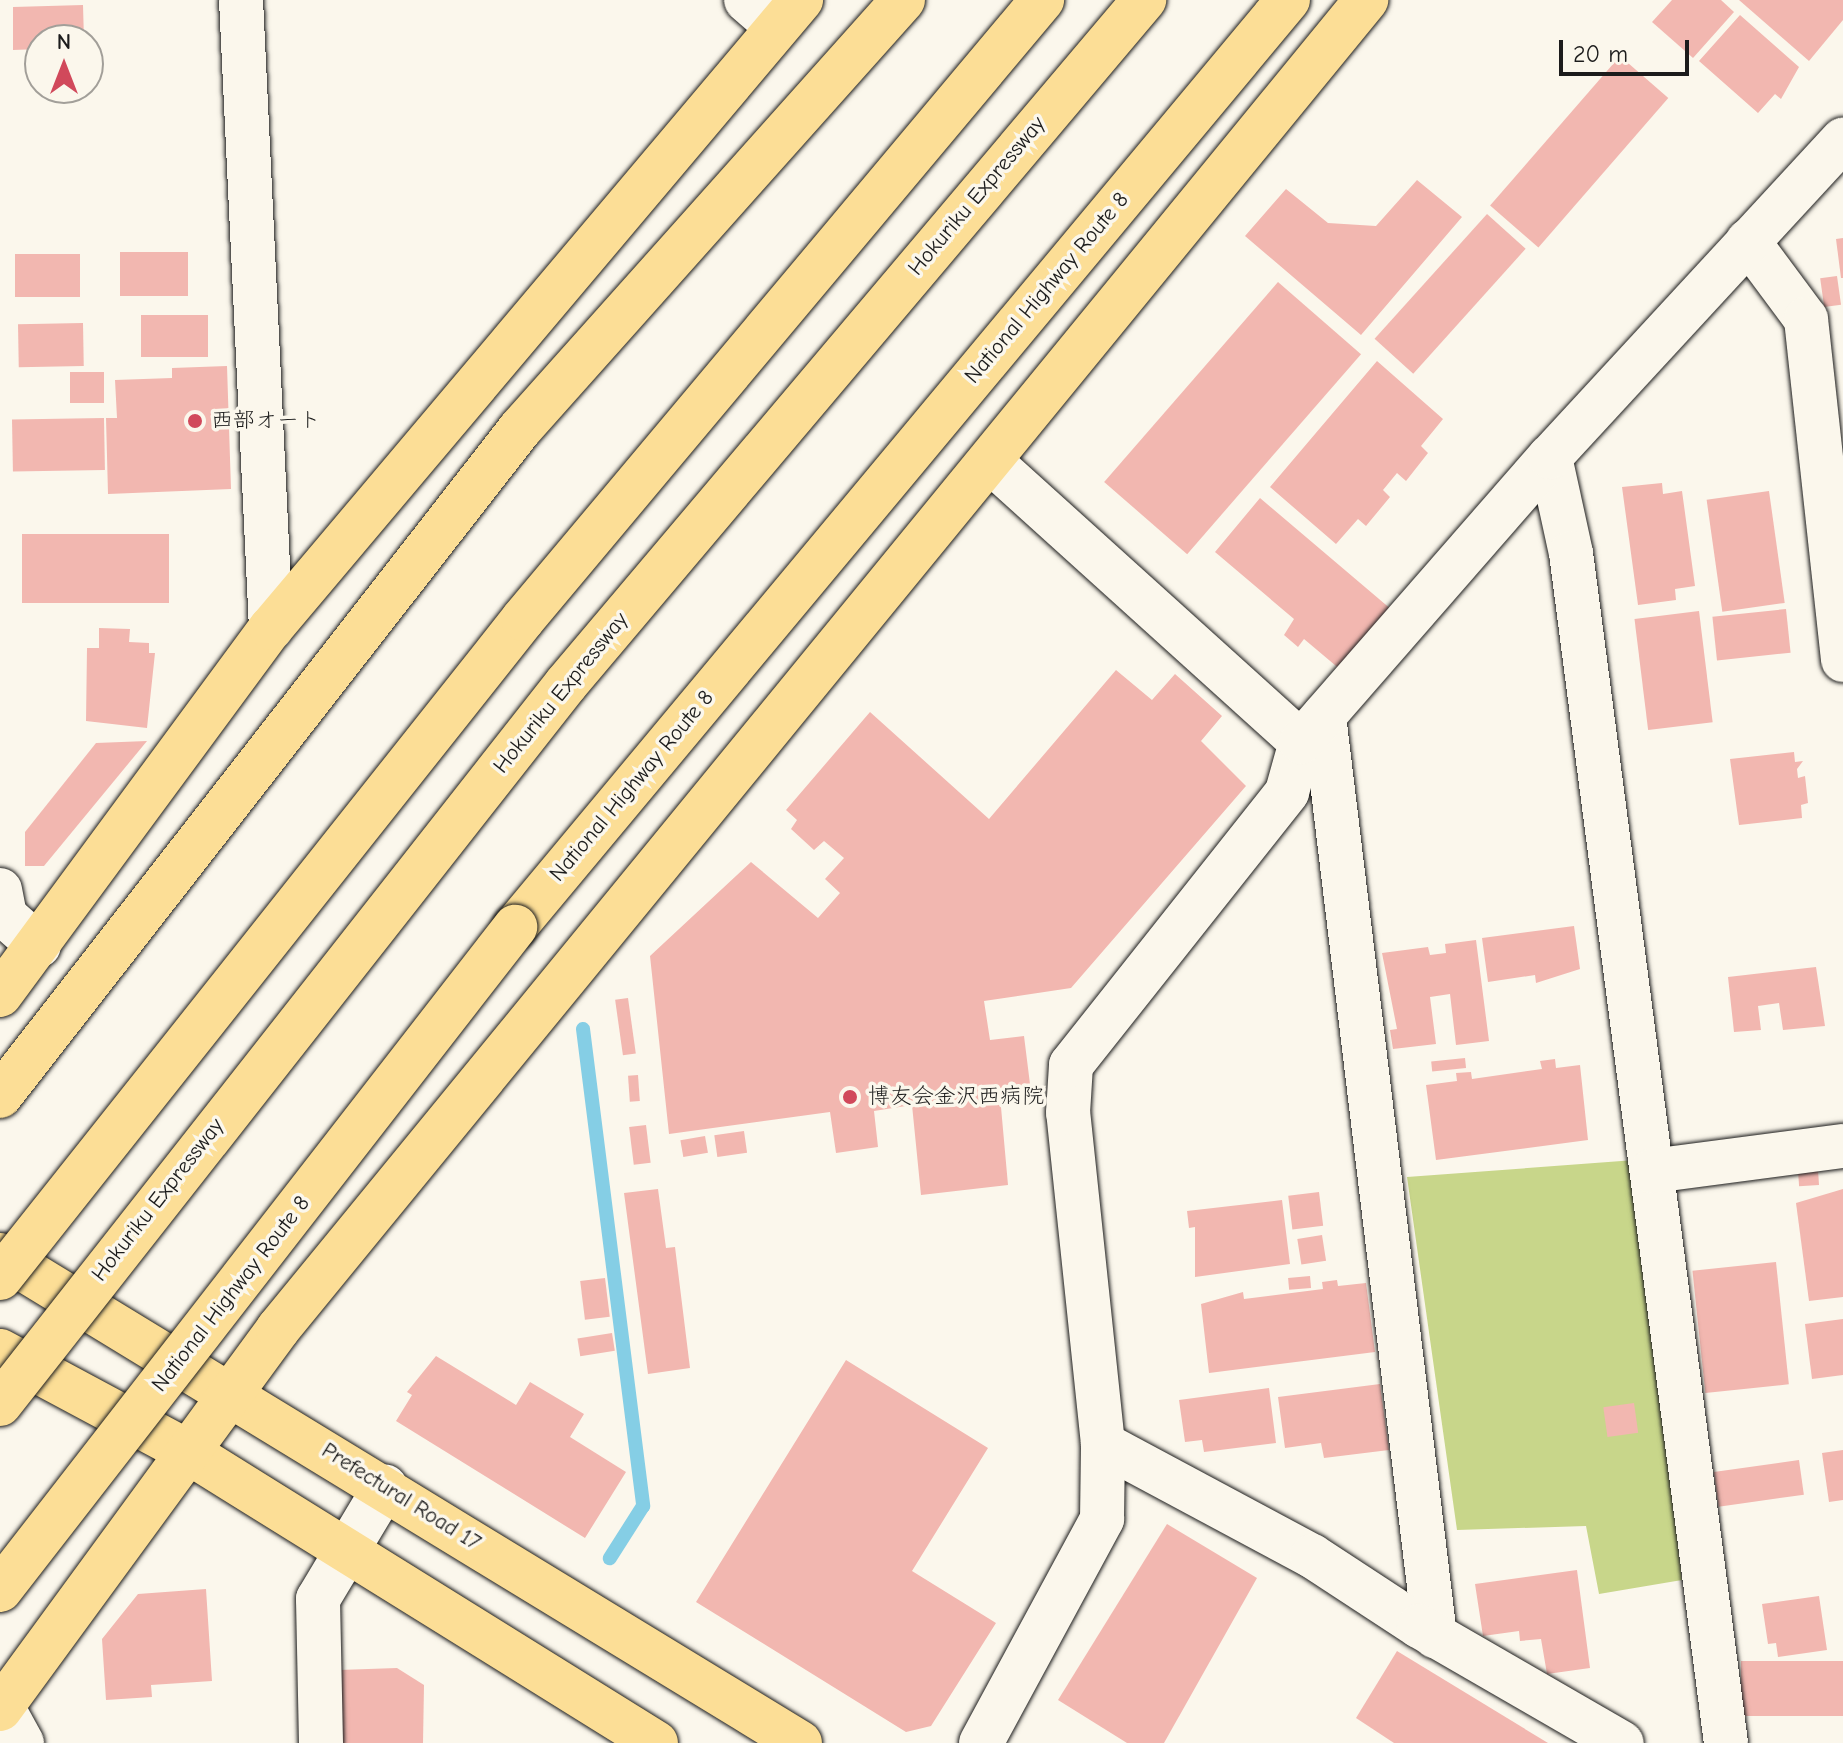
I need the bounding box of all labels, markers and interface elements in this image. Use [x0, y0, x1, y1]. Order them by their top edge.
north arrow [24, 24, 104, 104]
scale bar [1563, 24, 1693, 74]
text: N [57, 29, 71, 55]
text: 20 m [1573, 40, 1628, 68]
street label: Hokuriku Expressway [903, 111, 1051, 281]
street label: National Highway Route 8 [959, 187, 1135, 389]
place label: 西部オート [211, 408, 321, 434]
marker: 西部オート [186, 412, 204, 430]
street label: Hokuriku Expressway [488, 607, 634, 779]
street label: National Highway Route 8 [544, 685, 720, 887]
place label: 博友会金沢西病院 [868, 1084, 1044, 1110]
marker: 博友会金沢西病院 [839, 1086, 861, 1108]
street label: Hokuriku Expressway [86, 1113, 230, 1287]
street label: National Highway Route 8 [146, 1191, 316, 1397]
street label: Prefectural Road 17 [317, 1437, 485, 1557]

